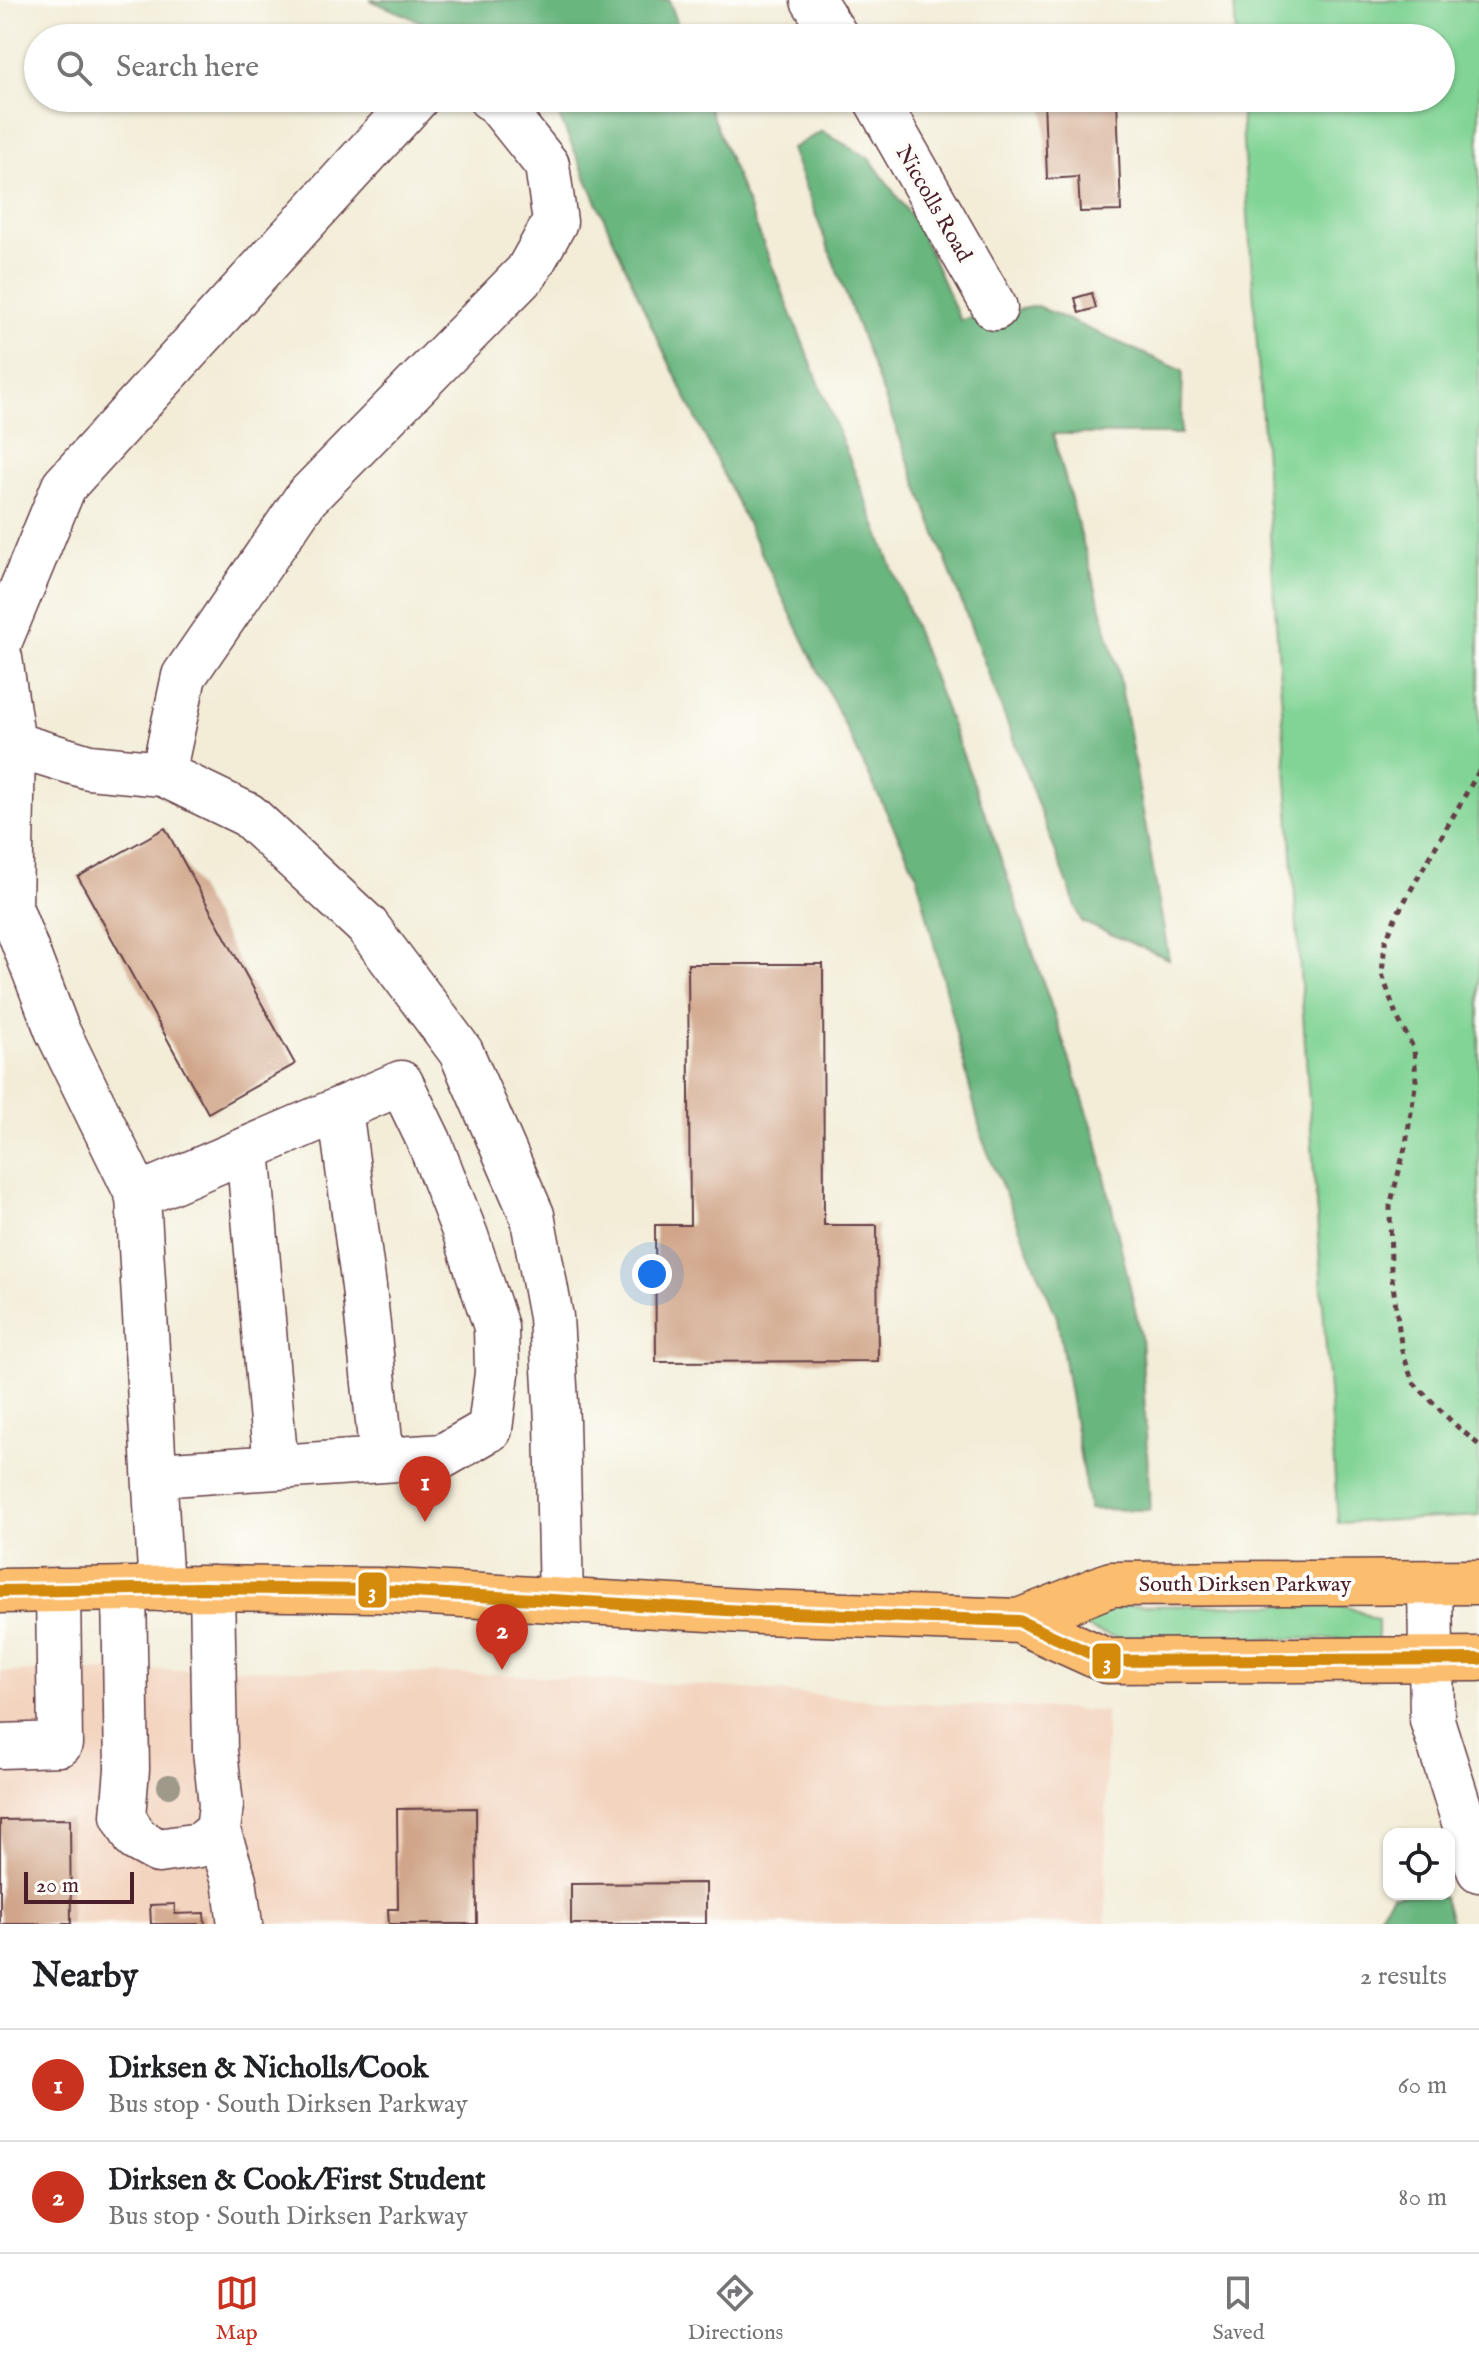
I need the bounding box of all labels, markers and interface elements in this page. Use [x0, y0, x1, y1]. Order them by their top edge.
search box [24, 24, 1455, 112]
icon: search [52, 46, 96, 90]
text: Search here [116, 49, 259, 87]
street label: Niccolls Road [889, 141, 978, 267]
your location [632, 1254, 672, 1294]
pin: 1 [399, 1456, 451, 1522]
line badge: 3 [357, 1571, 388, 1609]
street label: South Dirksen Parkway [1139, 1571, 1351, 1599]
text: 3 [368, 1578, 376, 1606]
pin: 2 [476, 1604, 528, 1670]
line badge: 3 [1091, 1642, 1122, 1680]
text: 3 [1103, 1649, 1111, 1677]
map controls [1383, 1828, 1455, 1900]
button: locate [1383, 1828, 1455, 1900]
scale bar [24, 1868, 134, 1904]
text: 20 m [36, 1872, 79, 1900]
text: Nearby [32, 1955, 138, 1998]
text: 2 results [1360, 1960, 1447, 1993]
text: Dirksen & Nicholls/Cook [108, 2050, 428, 2088]
text: 1 [53, 2069, 63, 2102]
text: 60 m [1398, 2069, 1447, 2102]
text: Bus stop · South Dirksen Parkway [108, 2088, 468, 2121]
text: Dirksen & Cook/First Student [108, 2162, 486, 2200]
text: 2 [52, 2181, 64, 2214]
text: 80 m [1398, 2181, 1447, 2214]
text: Bus stop · South Dirksen Parkway [108, 2200, 468, 2233]
tab: Map [215, 2271, 259, 2347]
tab: Directions [688, 2271, 783, 2347]
tab: Saved [1212, 2271, 1264, 2347]

